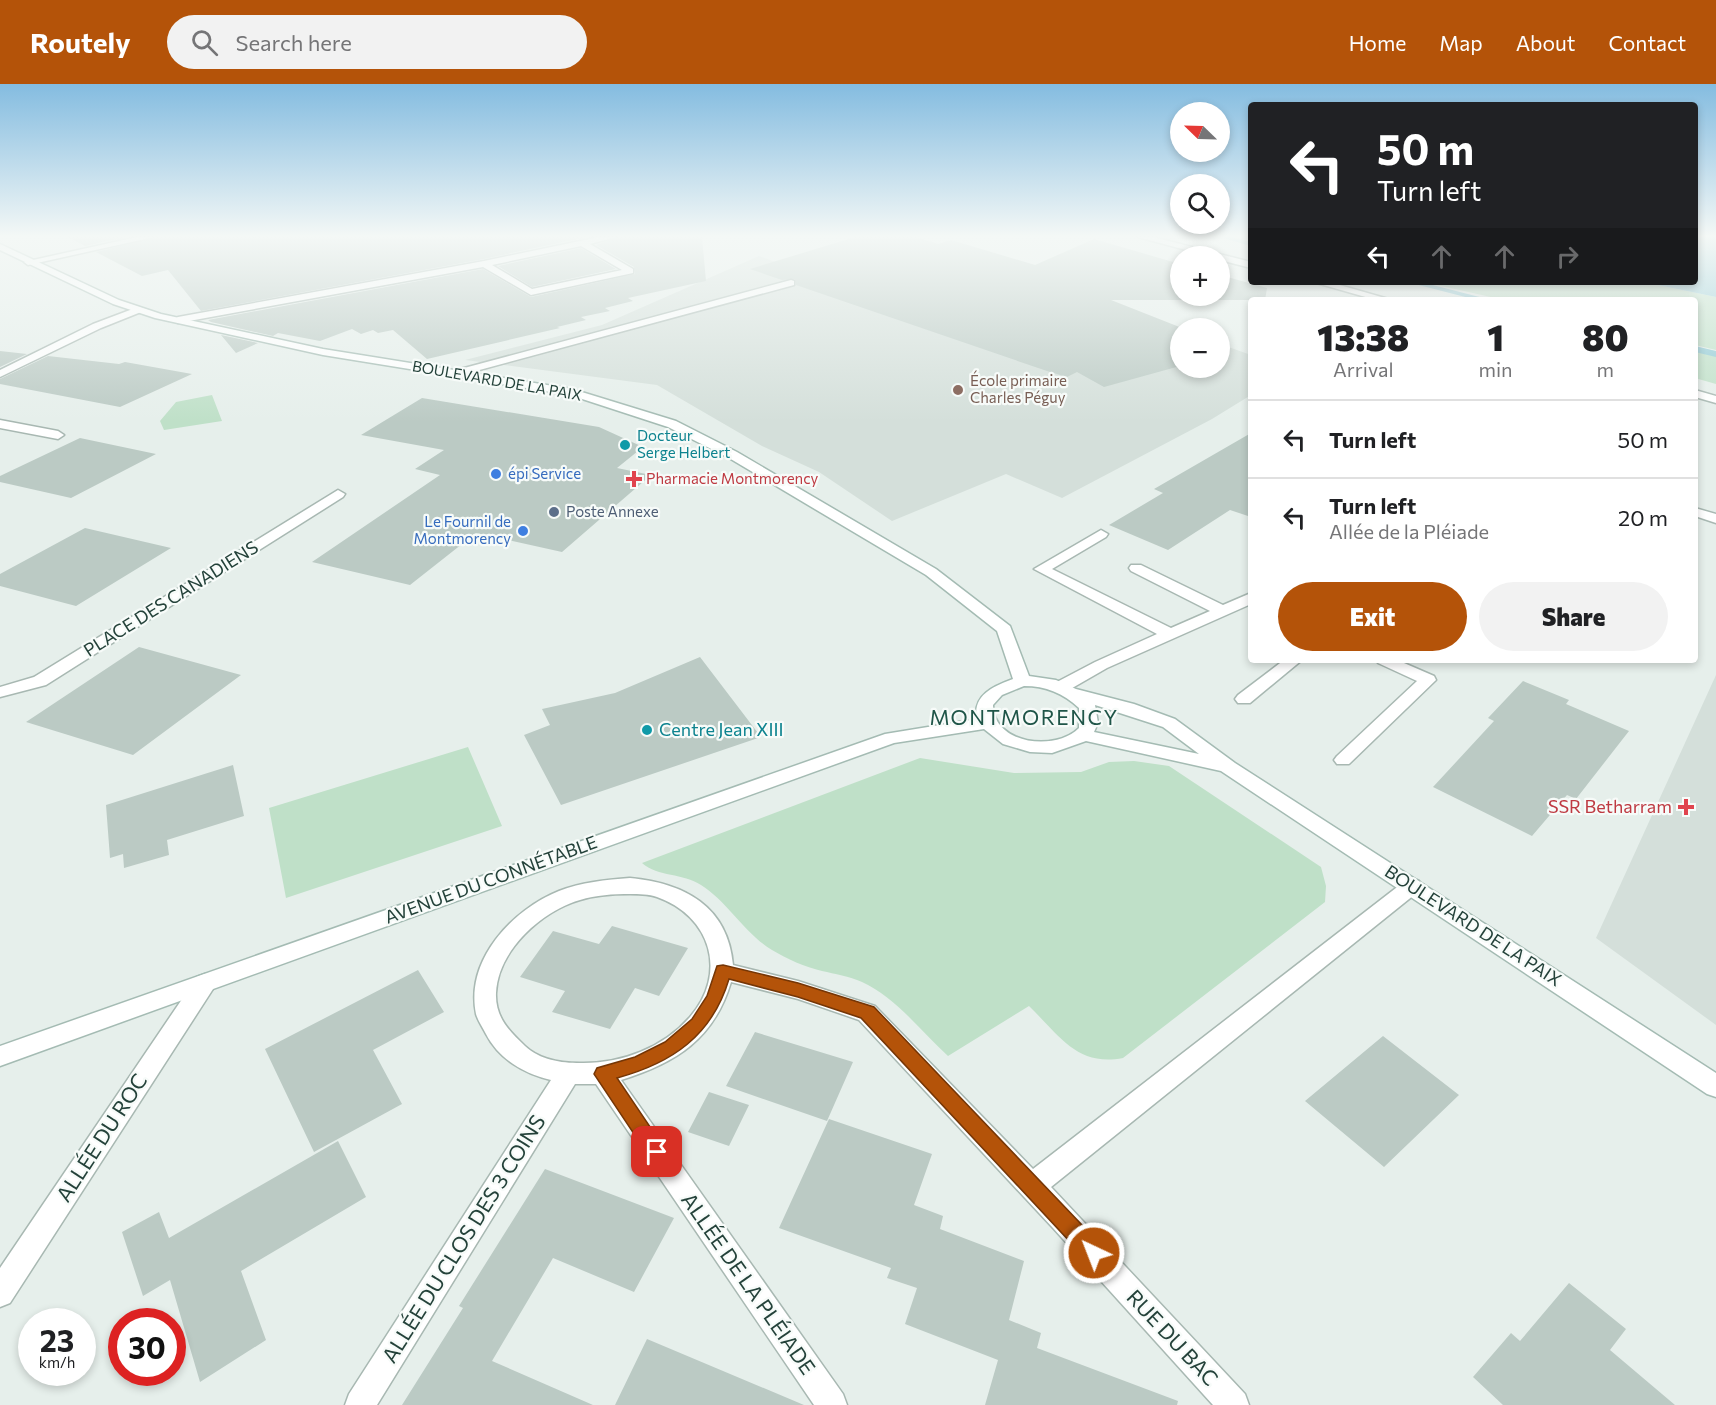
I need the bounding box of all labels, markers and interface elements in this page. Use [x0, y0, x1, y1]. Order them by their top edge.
search box [167, 15, 587, 69]
text: Routely [30, 25, 131, 59]
icon: search [188, 26, 221, 59]
text: Search here [236, 29, 352, 56]
text: Home [1349, 30, 1406, 55]
text: Map [1439, 30, 1483, 55]
text: About [1516, 30, 1575, 55]
text: Contact [1608, 30, 1686, 55]
north arrow [1170, 102, 1230, 162]
map controls [1170, 102, 1230, 378]
text: 50 m [1377, 122, 1474, 174]
icon: left [1278, 126, 1356, 204]
button: search [1170, 174, 1230, 234]
text: Turn left [1377, 174, 1481, 207]
icon: left [1362, 240, 1395, 273]
icon: ahead [1425, 240, 1458, 273]
icon: ahead [1488, 240, 1521, 273]
icon: right [1551, 240, 1584, 273]
button: + [1170, 246, 1230, 306]
text: 13:38 [1317, 314, 1409, 358]
text: 1 [1487, 314, 1504, 358]
text: 80 [1582, 314, 1629, 358]
button: − [1170, 318, 1230, 378]
street label: BOULEVARD DE LA PAIX [411, 356, 583, 404]
text: Arrival [1333, 357, 1394, 381]
text: min [1479, 357, 1513, 381]
text: m [1597, 357, 1614, 381]
place label: École primaire Charles Péguy [970, 370, 1067, 406]
marker: École primaire Charles Péguy [951, 383, 965, 397]
icon: left [1278, 423, 1311, 456]
place label: Docteur Serge Helbert [637, 426, 730, 461]
text: Turn left [1329, 426, 1416, 453]
text: 50 m [1618, 426, 1668, 453]
marker: Docteur Serge Helbert [618, 438, 632, 452]
place label: épi Service [508, 464, 581, 482]
marker: épi Service [489, 467, 503, 481]
place label: Pharmacie Montmorency [646, 469, 819, 487]
marker: Pharmacie Montmorency [627, 472, 641, 486]
text: Turn left [1329, 492, 1416, 519]
icon: left [1278, 501, 1311, 534]
place label: Poste Annexe [566, 502, 659, 520]
text: 20 m [1618, 504, 1668, 531]
marker: Poste Annexe [547, 505, 561, 519]
place label: Le Fournil de Montmorency [414, 512, 511, 547]
text: Allée de la Pléiade [1329, 519, 1489, 543]
marker: Le Fournil de Montmorency [516, 524, 530, 538]
street label: PLACE DES CANADIENS [79, 535, 262, 661]
button: Exit [1278, 582, 1467, 651]
button: Share [1479, 582, 1668, 651]
district label: MONTMORENCY [929, 704, 1119, 729]
place label: Centre Jean XIII [659, 718, 784, 740]
marker: Centre Jean XIII [640, 723, 654, 737]
place label: SSR Betharram [1548, 795, 1672, 817]
marker: SSR Betharram [1677, 798, 1695, 816]
street label: AVENUE DU CONNÉTABLE [381, 830, 600, 928]
street label: BOULEVARD DE LA PAIX [1381, 860, 1566, 991]
street label: ALLÉE DU ROC [50, 1068, 151, 1206]
street label: ALLÉE DU CLOS DES 3 COINS [376, 1110, 550, 1367]
pin [631, 1126, 682, 1177]
icon: arrive [640, 1135, 673, 1168]
street label: ALLÉE DE LA PLÉIADE [677, 1188, 821, 1379]
position arrow [1062, 1221, 1126, 1285]
street label: RUE DU BAC [1122, 1284, 1224, 1390]
speed limit sign: 30 [108, 1308, 186, 1386]
text: 23 [40, 1321, 74, 1358]
text: km/h [39, 1353, 75, 1371]

